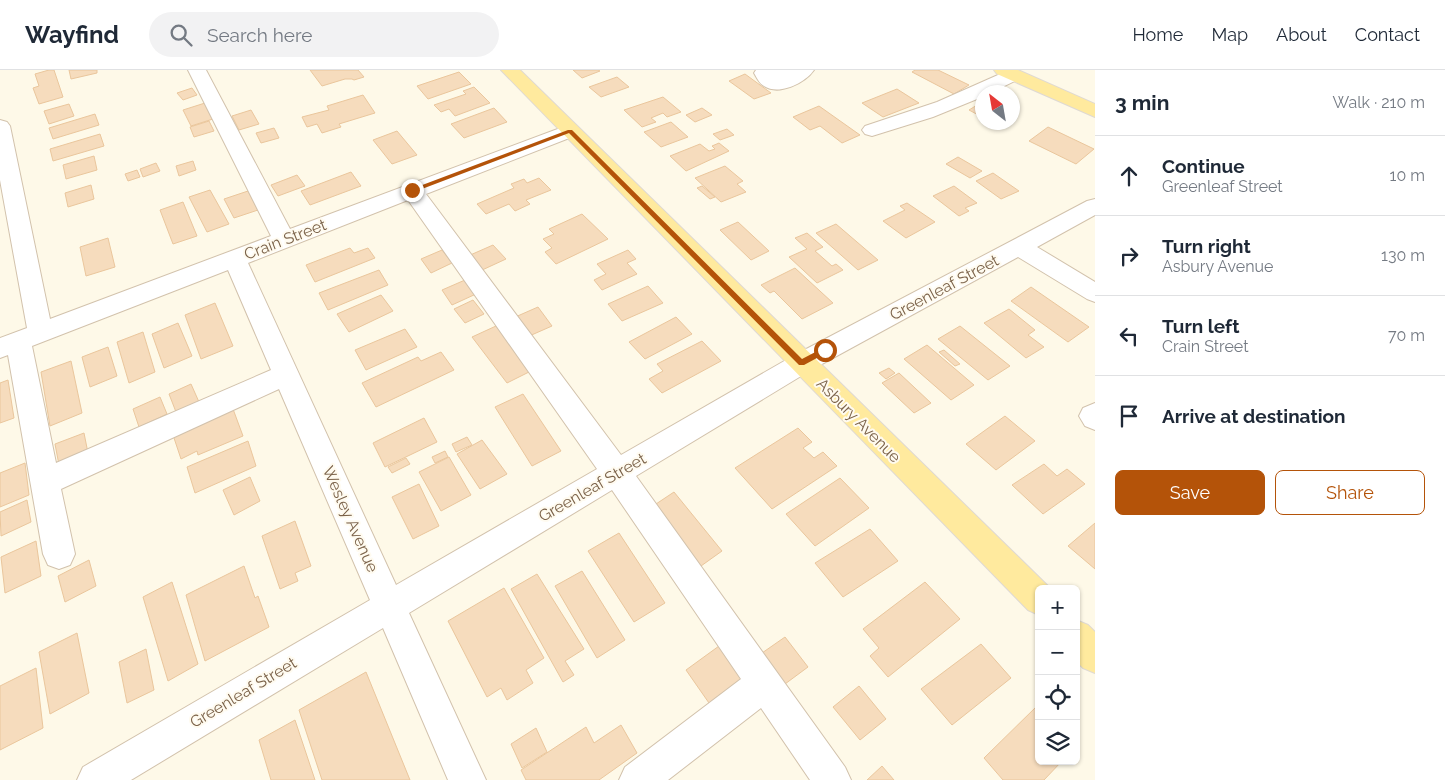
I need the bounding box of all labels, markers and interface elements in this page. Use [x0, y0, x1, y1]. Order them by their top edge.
search box [149, 12, 499, 57]
text: Wayfind [25, 20, 119, 49]
icon: search [167, 21, 195, 49]
text: Search here [207, 24, 312, 46]
text: Home [1132, 24, 1183, 45]
text: Map [1211, 24, 1248, 45]
text: About [1276, 24, 1327, 45]
text: Contact [1355, 24, 1420, 45]
north arrow [975, 85, 1020, 130]
text: 3 min [1115, 90, 1169, 115]
text: Walk · 210 m [1333, 93, 1425, 112]
text: Continue [1162, 155, 1245, 177]
icon: ahead [1115, 162, 1143, 190]
text: 10 m [1390, 166, 1425, 185]
text: Greenleaf Street [1162, 177, 1283, 196]
route end [401, 179, 424, 202]
street label: Crain Street [241, 215, 330, 264]
text: Turn right [1162, 235, 1251, 257]
icon: right [1115, 242, 1143, 270]
text: 130 m [1381, 246, 1425, 265]
street label: Greenleaf Street [886, 250, 1003, 324]
text: Asbury Avenue [1162, 257, 1273, 276]
text: Turn left [1162, 315, 1239, 337]
icon: left [1115, 322, 1143, 350]
text: 70 m [1388, 326, 1425, 345]
text: Crain Street [1162, 337, 1249, 356]
route start [814, 339, 837, 362]
street label: Asbury Avenue [813, 374, 905, 466]
icon: arrive [1115, 402, 1143, 430]
text: Arrive at destination [1162, 405, 1346, 427]
street label: Greenleaf Street [535, 449, 650, 526]
street label: Wesley Avenue [319, 463, 382, 575]
button: Save [1115, 470, 1265, 515]
button: Share [1275, 470, 1425, 515]
map controls [1035, 585, 1080, 765]
button: + [1035, 585, 1080, 630]
button: − [1035, 630, 1080, 675]
street label: Greenleaf Street [187, 653, 300, 732]
button: locate [1035, 675, 1080, 720]
button: layers [1035, 720, 1080, 765]

